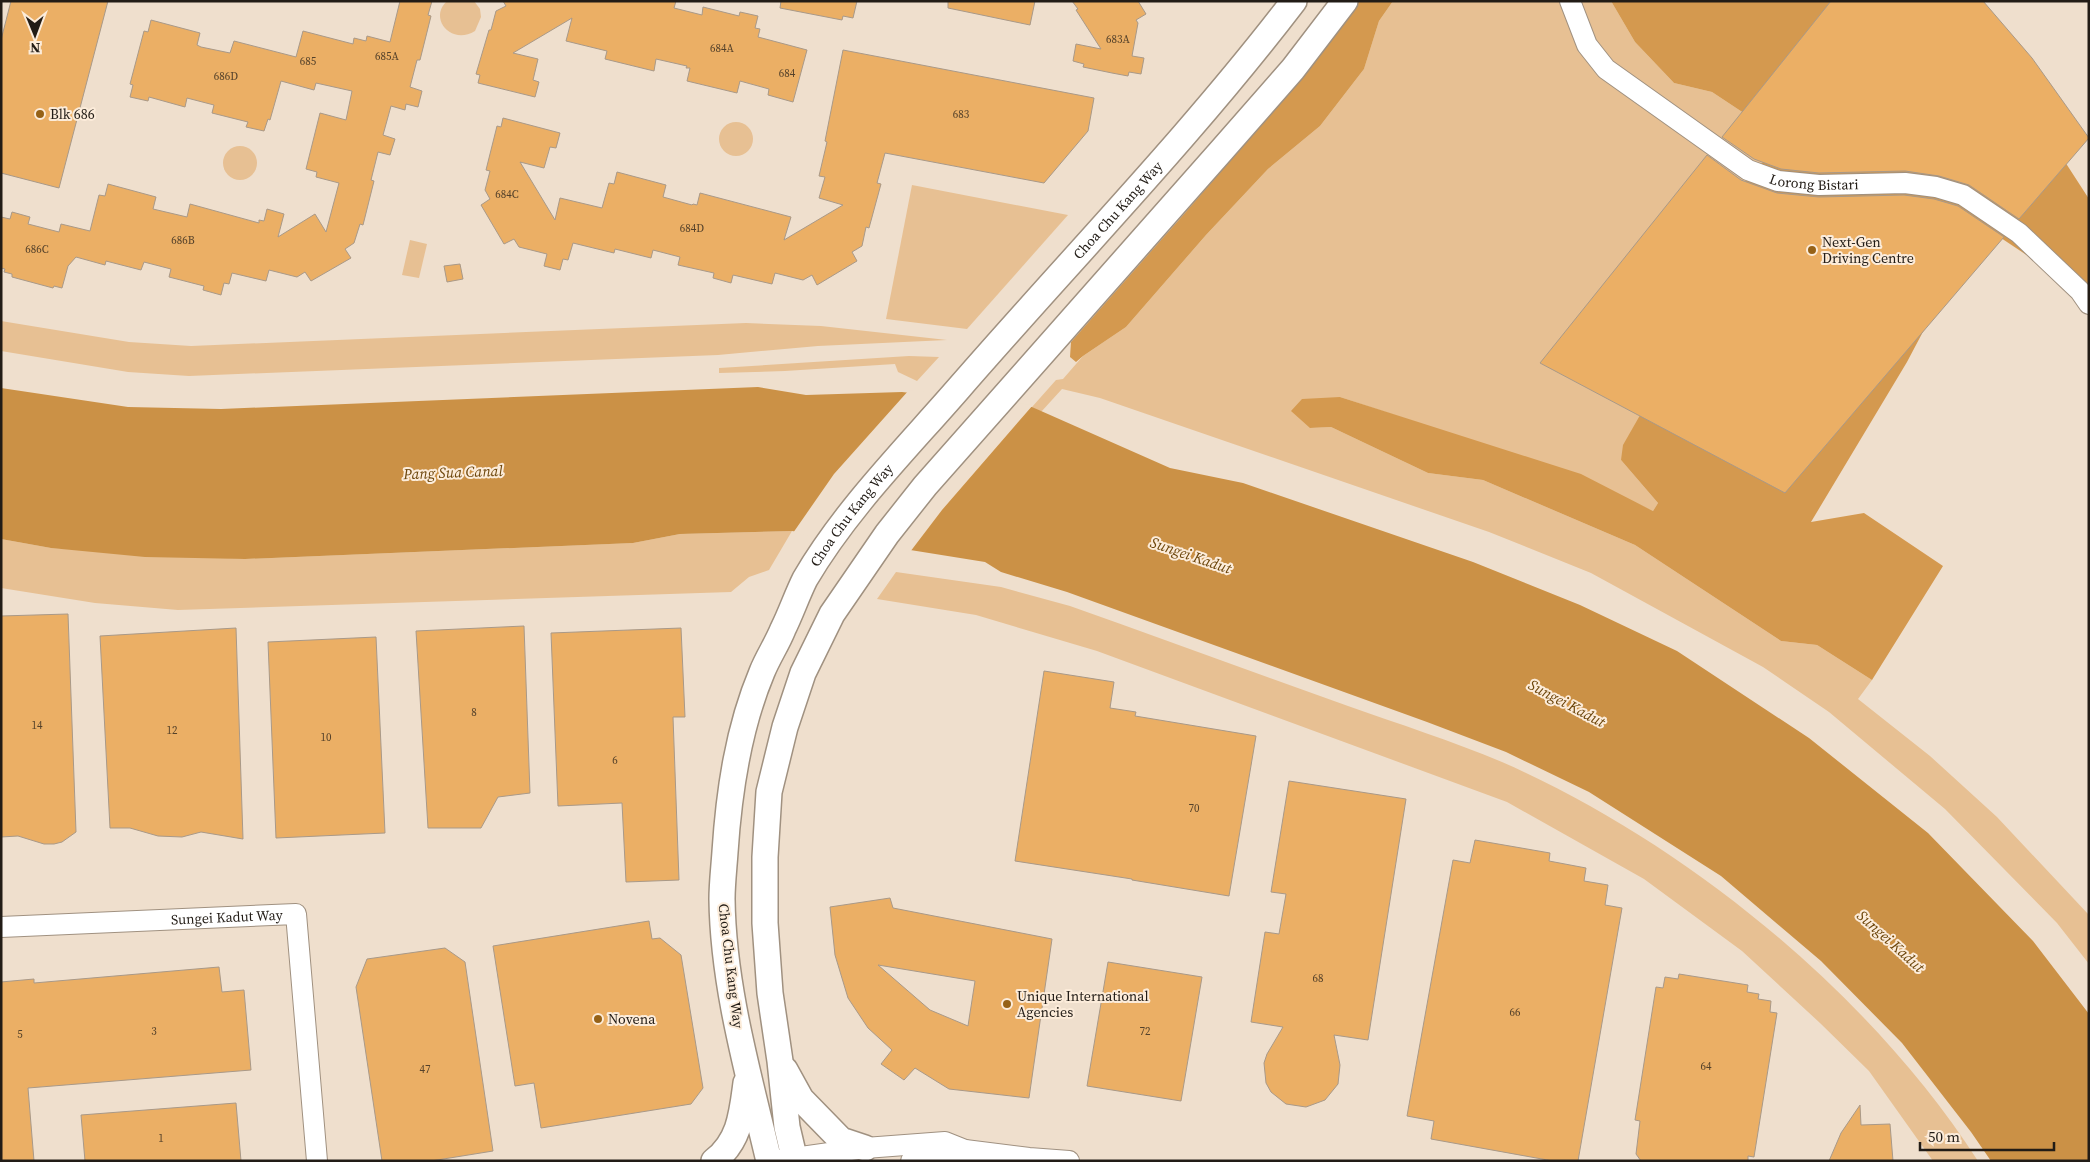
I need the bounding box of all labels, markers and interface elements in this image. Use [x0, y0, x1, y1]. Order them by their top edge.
north arrow [10, 10, 60, 60]
house number: 683A [1106, 32, 1131, 47]
text: N [30, 38, 41, 58]
house number: 684A [710, 41, 735, 56]
house number: 685A [375, 49, 400, 64]
house number: 685 [300, 54, 317, 69]
house number: 684 [779, 66, 796, 81]
house number: 686D [214, 69, 238, 84]
place label: Blk 686 [50, 104, 95, 124]
house number: 683 [953, 107, 970, 122]
marker: Blk 686 [34, 108, 46, 120]
street label: Choa Chu Kang Way [1068, 156, 1167, 264]
street label: Lorong Bistari [1766, 169, 1859, 195]
house number: 684C [495, 187, 519, 202]
house number: 684D [680, 221, 704, 236]
place label: Next-Gen Driving Centre [1822, 232, 1914, 268]
house number: 686B [171, 233, 195, 248]
house number: 686C [25, 242, 49, 257]
marker: Next-Gen Driving Centre [1806, 244, 1818, 256]
street label: Choa Chu Kang Way [805, 459, 898, 571]
water label: Pang Sua Canal [402, 460, 504, 484]
water label: Sungei Kadut [1148, 531, 1235, 579]
water label: Sungei Kadut [1525, 674, 1610, 733]
house number: 8 [471, 705, 477, 720]
house number: 14 [32, 718, 43, 733]
house number: 12 [167, 723, 178, 738]
house number: 10 [321, 730, 332, 745]
house number: 6 [612, 753, 618, 768]
house number: 70 [1189, 801, 1200, 816]
street label: Choa Chu Kang Way [713, 903, 749, 1030]
street label: Sungei Kadut Way [170, 905, 284, 930]
water label: Sungei Kadut [1853, 905, 1930, 978]
house number: 68 [1313, 971, 1324, 986]
place label: Unique International Agencies [1017, 986, 1149, 1022]
marker: Unique International Agencies [1001, 998, 1013, 1010]
house number: 66 [1510, 1005, 1521, 1020]
place label: Novena [608, 1009, 656, 1029]
marker: Novena [592, 1013, 604, 1025]
house number: 3 [151, 1024, 157, 1039]
house number: 72 [1140, 1024, 1151, 1039]
house number: 5 [17, 1027, 23, 1042]
house number: 64 [1701, 1059, 1712, 1074]
house number: 47 [420, 1062, 431, 1077]
scale bar [1920, 1120, 2054, 1152]
text: 50 m [1928, 1126, 1960, 1147]
house number: 1 [158, 1131, 164, 1146]

